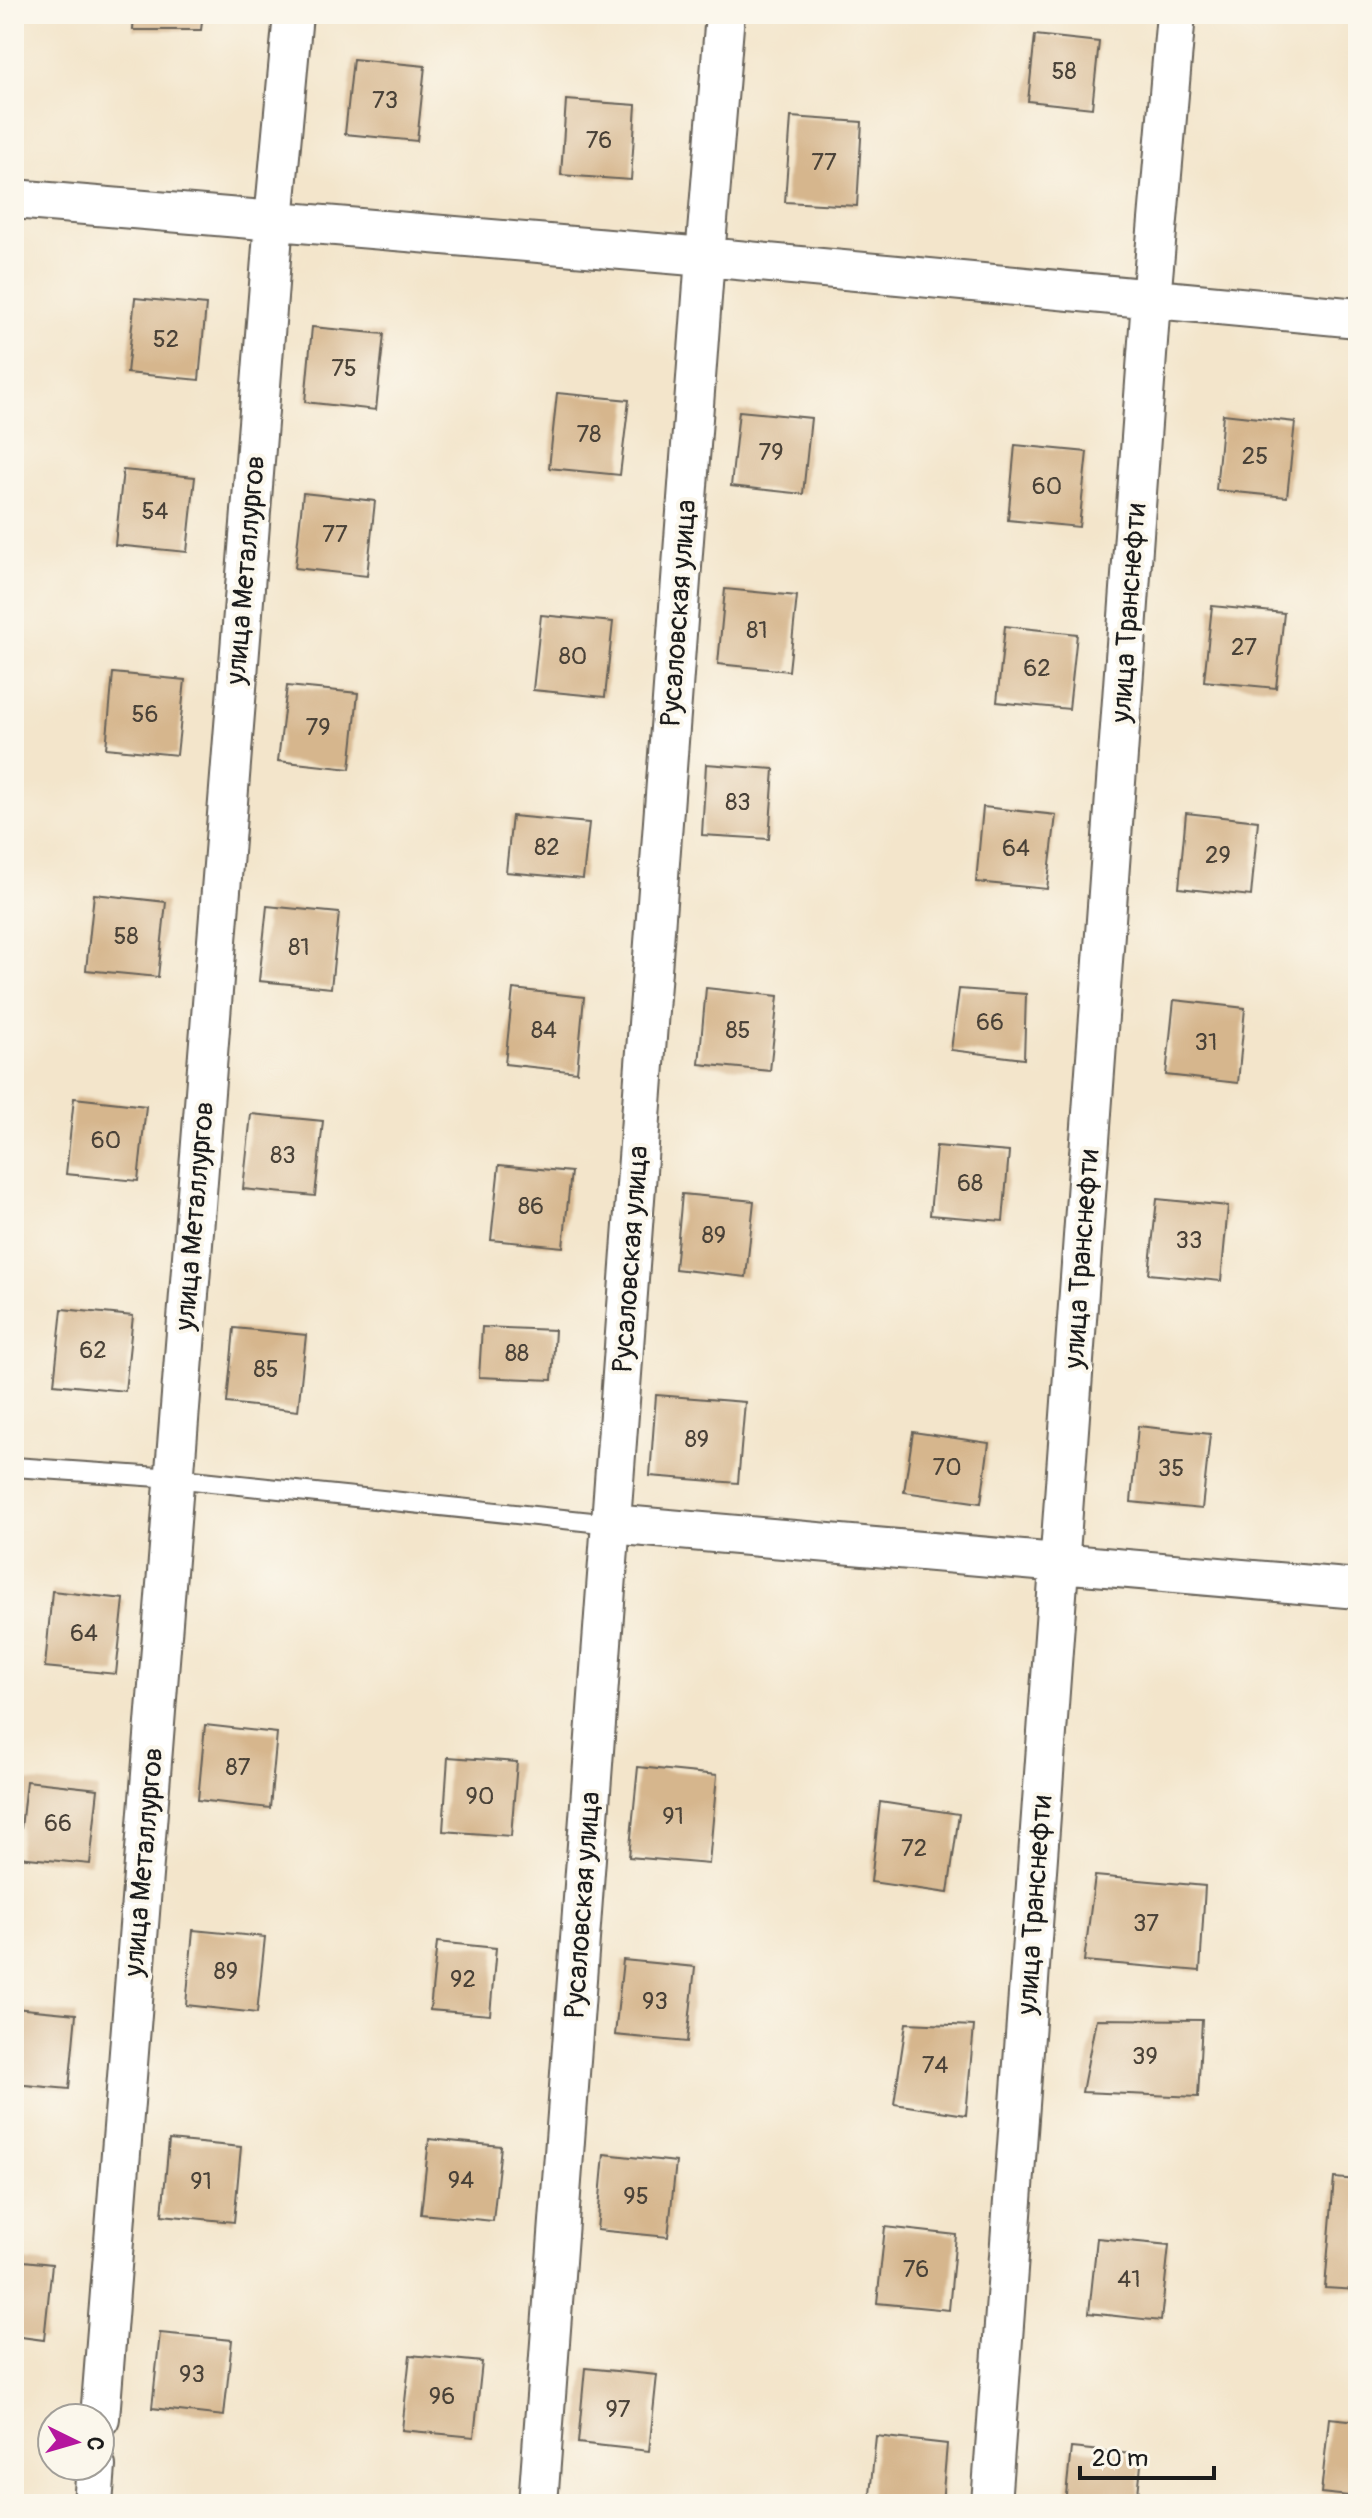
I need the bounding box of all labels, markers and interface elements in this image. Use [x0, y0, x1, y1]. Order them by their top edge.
house number: 58 [1051, 57, 1077, 86]
house number: 73 [372, 86, 398, 115]
house number: 76 [586, 126, 612, 155]
house number: 77 [811, 148, 837, 177]
house number: 52 [153, 325, 179, 354]
house number: 75 [331, 354, 357, 383]
house number: 78 [577, 420, 601, 449]
house number: 79 [758, 438, 784, 467]
house number: 25 [1242, 442, 1268, 471]
street label: улица Металлургов [218, 454, 273, 687]
house number: 60 [1032, 472, 1062, 501]
house number: 54 [142, 497, 169, 526]
street label: Русаловская улица [654, 498, 704, 728]
street label: улица Транснефти [1104, 502, 1154, 725]
house number: 77 [322, 520, 348, 549]
house number: 81 [746, 616, 768, 645]
house number: 27 [1231, 633, 1257, 662]
house number: 80 [559, 642, 587, 671]
house number: 62 [1023, 654, 1051, 683]
house number: 56 [132, 700, 158, 729]
house number: 79 [305, 713, 331, 742]
house number: 83 [725, 788, 751, 817]
house number: 82 [534, 833, 560, 862]
house number: 64 [1002, 834, 1030, 863]
house number: 29 [1205, 841, 1231, 870]
house number: 58 [113, 922, 139, 951]
house number: 81 [288, 933, 310, 962]
house number: 66 [976, 1008, 1004, 1037]
house number: 84 [531, 1016, 557, 1045]
house number: 85 [725, 1016, 751, 1045]
house number: 31 [1195, 1028, 1217, 1057]
street label: улица Металлургов [167, 1100, 222, 1333]
house number: 60 [91, 1126, 121, 1155]
house number: 83 [270, 1141, 296, 1170]
street label: Русаловская улица [606, 1144, 656, 1374]
street label: улица Транснефти [1057, 1148, 1107, 1371]
house number: 68 [957, 1169, 983, 1198]
house number: 86 [518, 1192, 544, 1221]
house number: 89 [702, 1221, 726, 1250]
house number: 33 [1176, 1226, 1202, 1255]
house number: 62 [79, 1336, 107, 1365]
house number: 88 [505, 1339, 529, 1368]
house number: 85 [253, 1355, 279, 1384]
house number: 89 [685, 1425, 709, 1454]
house number: 70 [932, 1453, 962, 1482]
house number: 35 [1158, 1454, 1184, 1483]
house number: 64 [70, 1619, 98, 1648]
street label: улица Металлургов [116, 1746, 171, 1979]
house number: 87 [226, 1753, 251, 1782]
house number: 90 [466, 1782, 494, 1811]
street label: Русаловская улица [558, 1790, 608, 2020]
street label: улица Транснефти [1010, 1794, 1060, 2017]
house number: 91 [662, 1802, 684, 1831]
house number: 66 [44, 1809, 72, 1838]
house number: 72 [901, 1834, 927, 1863]
house number: 37 [1133, 1909, 1159, 1938]
house number: 89 [214, 1957, 238, 1986]
house number: 92 [450, 1965, 476, 1994]
house number: 93 [642, 1987, 668, 2016]
house number: 39 [1132, 2042, 1158, 2071]
house number: 74 [922, 2051, 948, 2080]
house number: 94 [448, 2166, 474, 2195]
house number: 91 [190, 2167, 212, 2196]
house number: 95 [623, 2182, 649, 2211]
house number: 76 [903, 2255, 929, 2284]
house number: 41 [1117, 2265, 1141, 2294]
house number: 93 [179, 2360, 205, 2389]
house number: 96 [429, 2382, 455, 2411]
house number: 97 [605, 2395, 631, 2424]
north arrow [36, 2402, 116, 2482]
scale bar [1080, 2430, 1214, 2480]
text: С [80, 2436, 109, 2452]
text: 20 m [1092, 2444, 1148, 2473]

